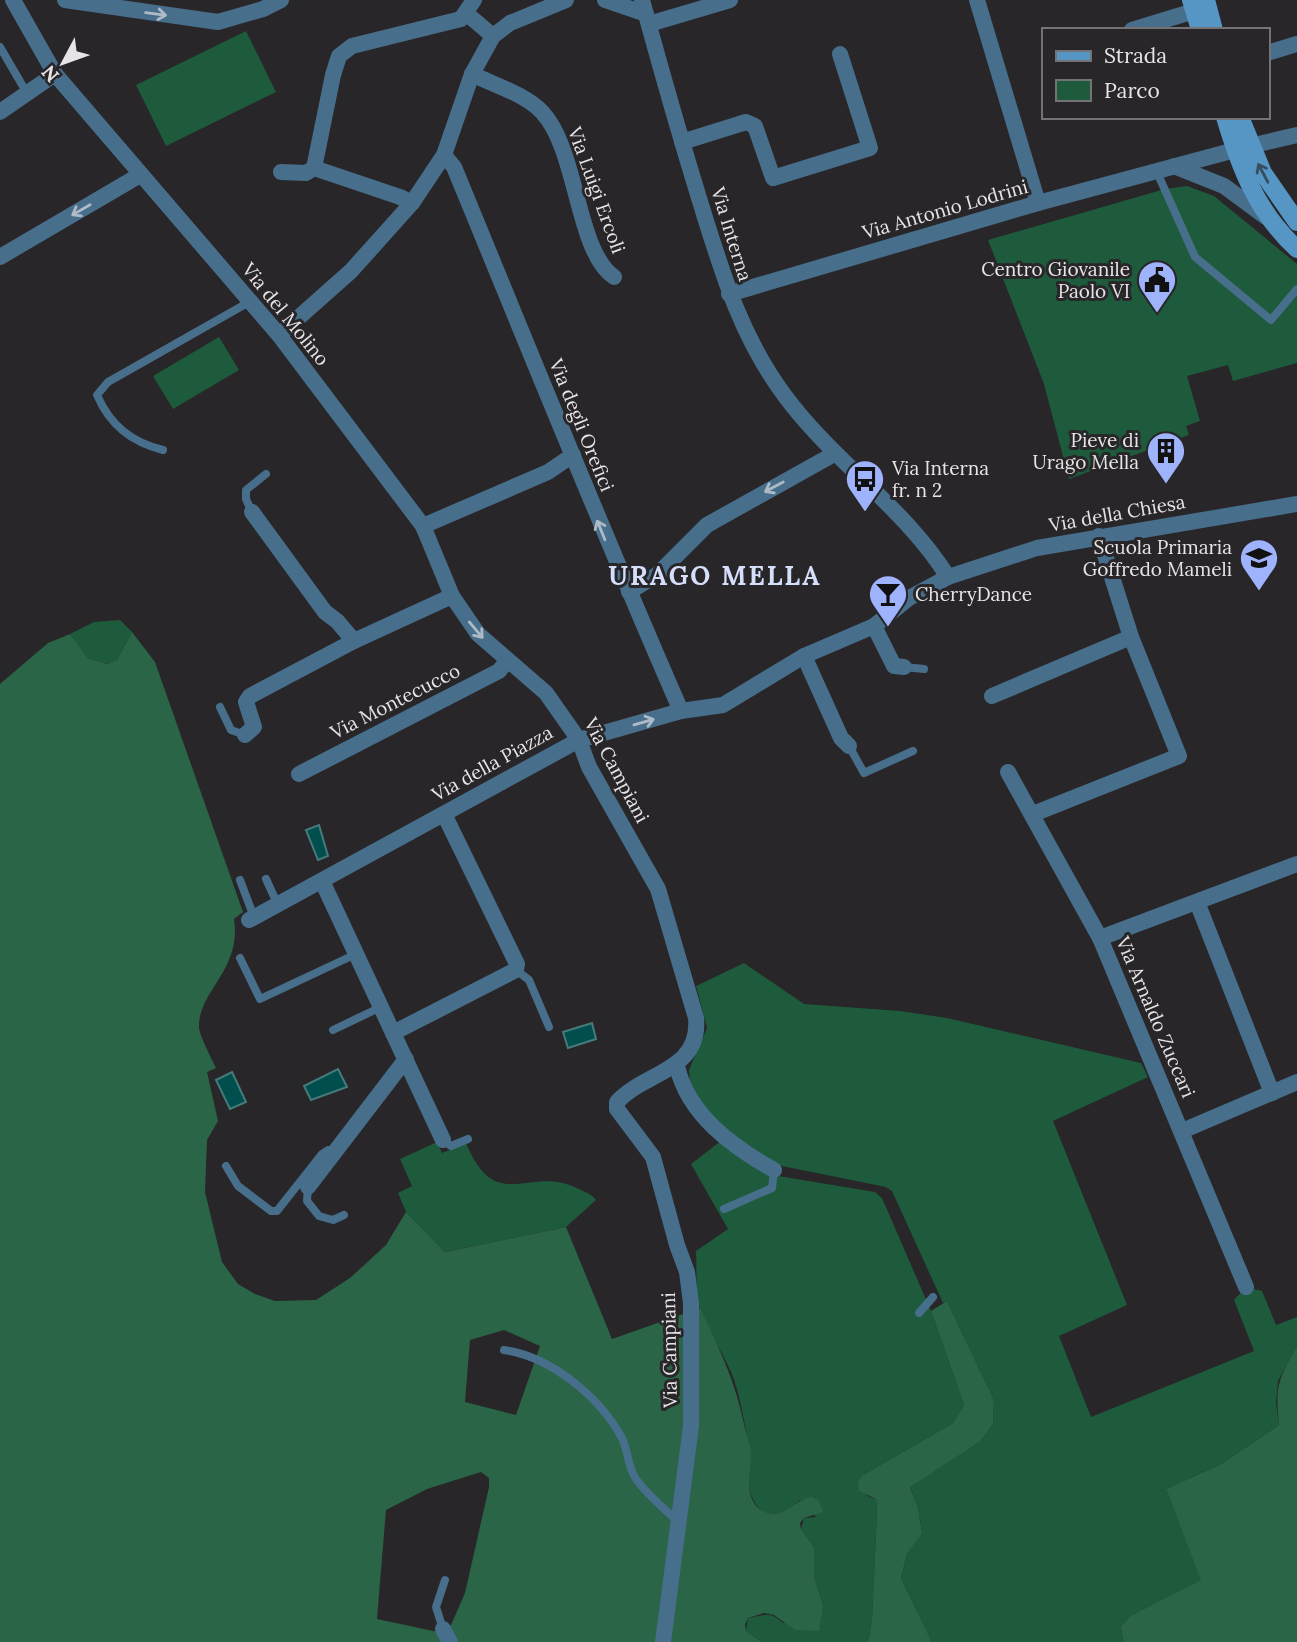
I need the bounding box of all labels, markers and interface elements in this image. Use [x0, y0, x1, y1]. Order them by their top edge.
one-way arrow [145, 8, 167, 21]
north arrow [28, 28, 98, 98]
legend [1042, 28, 1269, 119]
text: Strada [1104, 42, 1167, 69]
text: N [36, 61, 64, 88]
text: Parco [1104, 77, 1160, 104]
street label: Via Luigi Ercoli [563, 123, 631, 256]
one-way arrow [1256, 163, 1269, 184]
street label: Via Antonio Lodrini [859, 174, 1030, 244]
street label: Via Interna [706, 183, 758, 284]
one-way arrow [72, 203, 92, 217]
street label: Via del Molino [237, 257, 335, 370]
place label: Centro Giovanile Paolo VI [981, 257, 1130, 303]
public building icon: Centro Giovanile Paolo VI [1136, 259, 1178, 314]
street label: Via degli Orefici [544, 354, 620, 495]
place label: Pieve di Urago Mella [1033, 428, 1139, 474]
building icon: Pieve di Urago Mella [1145, 430, 1187, 485]
place label: Via Interna fr. n 2 [891, 456, 989, 502]
bus stop icon: Via Interna fr. n 2 [844, 458, 886, 513]
one-way arrow [765, 480, 785, 494]
street label: Via della Chiesa [1046, 489, 1187, 537]
one-way arrow [594, 519, 607, 541]
place label: Scuola Primaria Goffredo Mameli [1083, 535, 1232, 581]
school or university icon: Scuola Primaria Goffredo Mameli [1238, 537, 1280, 592]
district label: URAGO MELLA [608, 559, 822, 592]
bar icon: CherryDance [867, 573, 909, 628]
place label: CherryDance [915, 582, 1032, 606]
one-way arrow [468, 621, 484, 639]
street label: Via Montecucco [325, 658, 464, 744]
street label: Via Campiani [579, 712, 655, 827]
one-way arrow [633, 714, 655, 727]
street label: Via della Piazza [426, 720, 557, 807]
street label: Via Arnaldo Zuccari [1111, 932, 1201, 1101]
street label: Via Campiani [656, 1292, 682, 1409]

